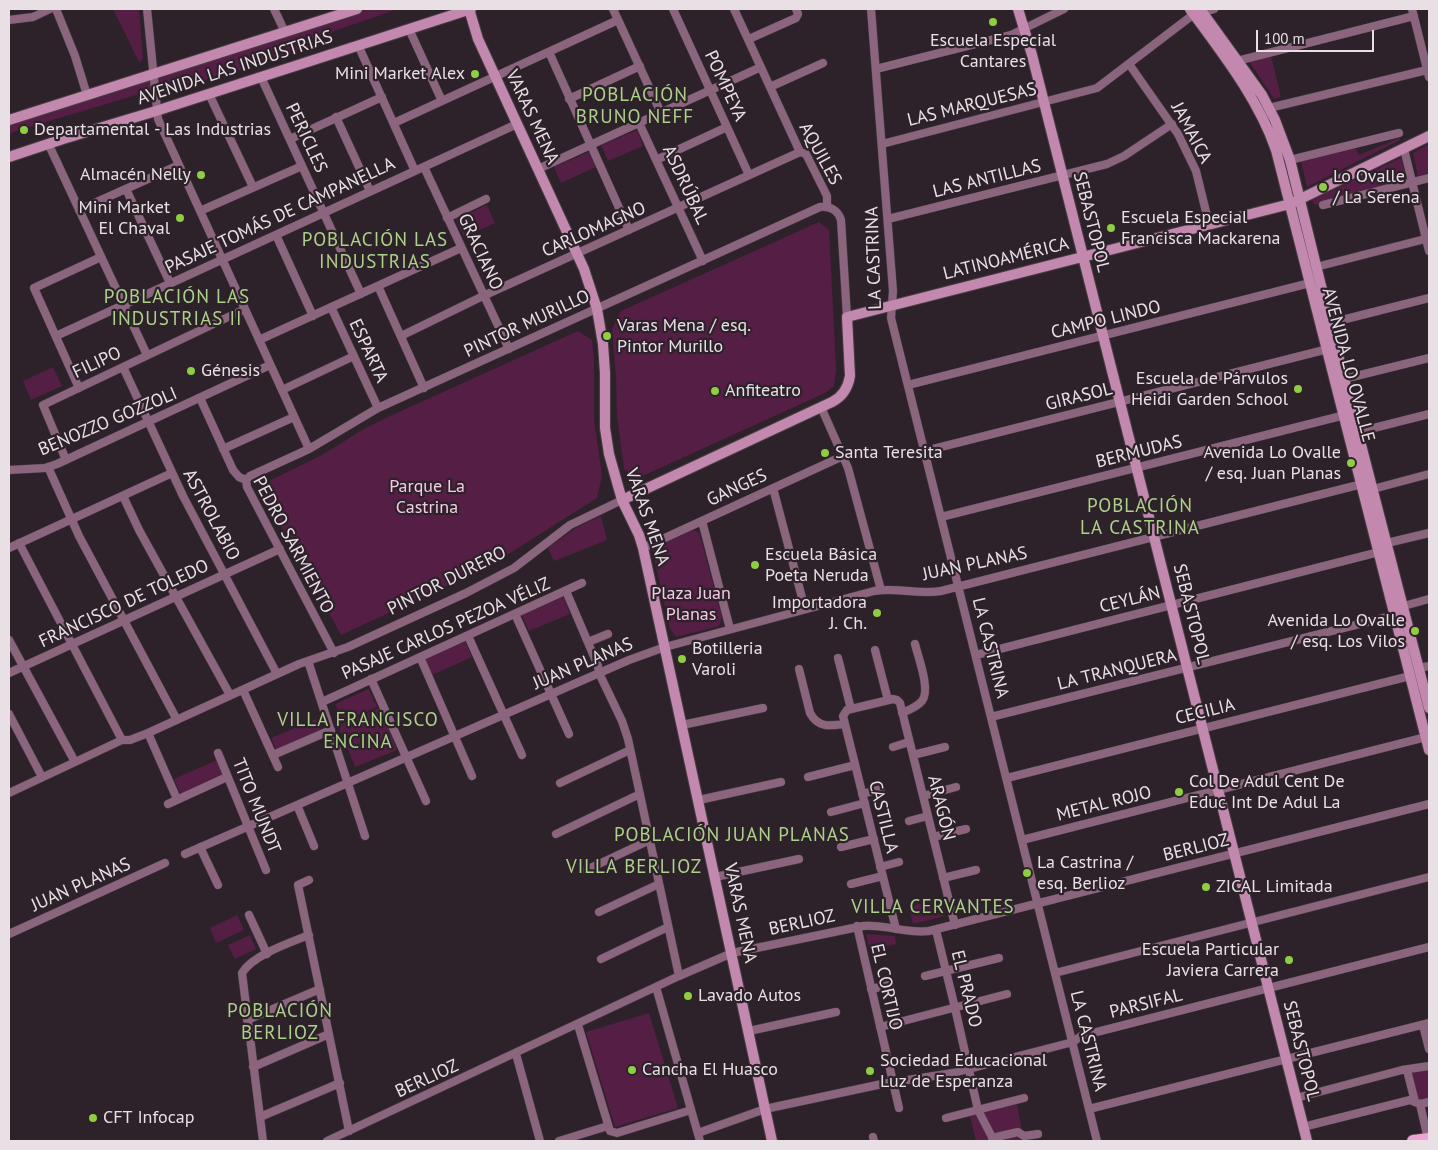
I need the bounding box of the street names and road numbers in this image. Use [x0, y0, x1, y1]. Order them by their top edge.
street label: AVENIDA LAS INDUSTRIAS [134, 26, 336, 110]
street label: POMPEYA [699, 47, 751, 125]
street label: VARAS MENA [501, 66, 563, 168]
street label: LAS MARQUESAS [905, 79, 1039, 131]
street label: JAMAICA [1166, 99, 1216, 167]
street label: PERICLES [280, 100, 332, 176]
street label: AQUILES [794, 119, 846, 189]
street label: ASDRÚBAL [657, 142, 713, 228]
street label: PASAJE TOMÁS DE CAMPANELLA [162, 153, 398, 279]
street label: LAS ANTILLAS [931, 155, 1043, 203]
street label: SEBASTOPOL [1068, 170, 1114, 274]
street label: CARLOMAGNO [539, 198, 649, 262]
street label: LA CASTRINA [861, 206, 887, 310]
street label: GRACIANO [453, 210, 507, 294]
street label: LATINOAMÉRICA [941, 233, 1071, 285]
street label: PINTOR MURILLO [461, 285, 593, 363]
street label: AVENIDA LO OVALLE [1317, 285, 1379, 445]
street label: CAMPO LINDO [1049, 296, 1163, 344]
street label: ESPARTA [344, 316, 392, 386]
street label: FILIPO [69, 342, 125, 384]
street label: GIRASOL [1043, 378, 1115, 416]
street label: BENOZZO GOZZOLI [35, 383, 181, 461]
street label: BERMUDAS [1094, 431, 1184, 473]
street label: VARAS MENA [620, 465, 674, 569]
street label: GANGES [703, 465, 771, 511]
street label: ASTROLABIO [178, 466, 244, 564]
street label: PEDRO SARMIENTO [248, 473, 338, 617]
street label: PINTOR DURERO [384, 542, 510, 620]
street label: JUAN PLANAS [921, 542, 1029, 586]
street label: FRANCISCO DE TOLEDO [36, 555, 212, 653]
street label: SEBASTOPOL [1168, 562, 1214, 666]
street label: PASAJE CARLOS PEZOA VÉLIZ [339, 573, 553, 685]
street label: CEYLÁN [1097, 582, 1163, 618]
street label: LA CASTRINA [967, 595, 1013, 701]
street label: JUAN PLANAS [530, 633, 636, 695]
street label: LA TRANQUERA [1055, 645, 1179, 695]
street label: CECILIA [1173, 694, 1237, 730]
street label: TITO MUNDT [227, 755, 285, 857]
street label: ARAGÓN [923, 773, 959, 843]
street label: CASTILLA [864, 778, 902, 856]
street label: METAL ROJO [1054, 782, 1154, 826]
street label: BERLIOZ [1161, 829, 1231, 867]
street label: JUAN PLANAS [28, 853, 134, 917]
street label: VARAS MENA [719, 861, 761, 965]
street label: BERLIOZ [767, 905, 837, 941]
street label: EL CORTIJO [866, 942, 906, 1032]
street label: EL PRADO [946, 948, 986, 1030]
street label: PARSIFAL [1107, 985, 1185, 1023]
street label: LA CASTRINA [1065, 988, 1111, 1094]
street label: SEBASTOPOL [1278, 999, 1324, 1103]
street label: BERLIOZ [392, 1055, 462, 1103]

